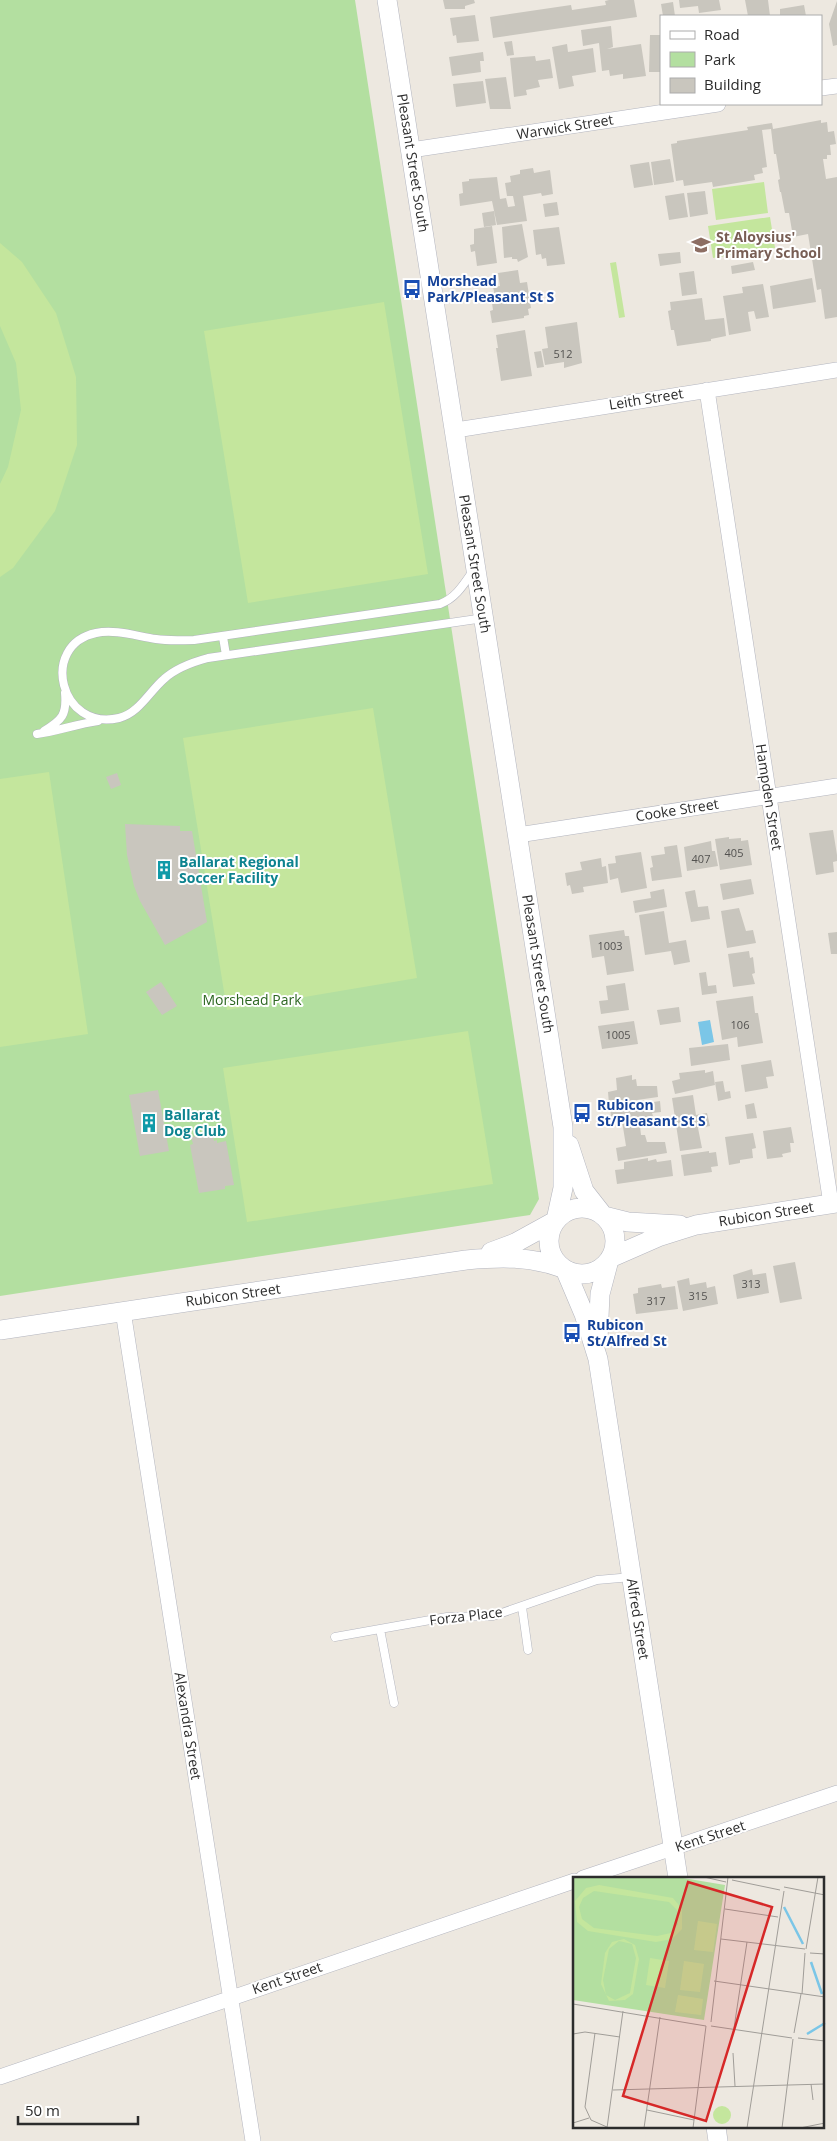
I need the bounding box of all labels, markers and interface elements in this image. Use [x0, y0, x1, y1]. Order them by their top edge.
legend [660, 15, 822, 105]
text: Road [704, 24, 740, 44]
text: Park [704, 49, 735, 69]
text: Building [704, 74, 761, 94]
street label: Pleasant Street South [393, 92, 434, 234]
street label: Warwick Street [515, 109, 615, 144]
place label: St Aloysius' Primary School [716, 227, 821, 262]
school or university icon: St Aloysius' Primary School [690, 234, 712, 256]
place label: Morshead Park/Pleasant St S [427, 271, 555, 306]
bus stop icon: Morshead Park/Pleasant St S [401, 278, 423, 300]
house number: 512 [554, 346, 572, 361]
street label: Leith Street [607, 383, 684, 414]
street label: Pleasant Street South [455, 493, 496, 635]
street label: Hampden Street [752, 742, 787, 851]
street label: Cooke Street [634, 794, 720, 825]
house number: 405 [725, 845, 743, 860]
house number: 407 [692, 851, 710, 866]
place label: Ballarat Regional Soccer Facility [179, 852, 299, 887]
building icon: Ballarat Regional Soccer Facility [153, 859, 175, 881]
street label: Pleasant Street South [518, 893, 559, 1035]
house number: 1003 [597, 938, 623, 953]
park label: Morshead Park [202, 990, 302, 1009]
house number: 106 [731, 1017, 749, 1032]
house number: 1005 [605, 1027, 631, 1042]
place label: Rubicon St/Pleasant St S [597, 1095, 706, 1130]
bus stop icon: Rubicon St/Pleasant St S [571, 1102, 593, 1124]
place label: Ballarat Dog Club [164, 1105, 226, 1140]
building icon: Ballarat Dog Club [138, 1112, 160, 1134]
street label: Rubicon Street [717, 1197, 815, 1230]
house number: 313 [742, 1276, 760, 1291]
street label: Rubicon Street [184, 1278, 282, 1311]
house number: 315 [689, 1288, 707, 1303]
house number: 317 [647, 1293, 665, 1308]
place label: Rubicon St/Alfred St [587, 1315, 667, 1350]
bus stop icon: Rubicon St/Alfred St [561, 1322, 583, 1344]
street label: Alfred Street [623, 1577, 654, 1661]
street label: Forza Place [428, 1602, 504, 1629]
street label: Alexandra Street [171, 1671, 206, 1781]
street label: Kent Street [672, 1815, 747, 1856]
inset map [573, 1877, 824, 2128]
street label: Kent Street [249, 1957, 324, 1998]
scale bar [18, 2094, 138, 2126]
text: 50 m [25, 2100, 60, 2120]

